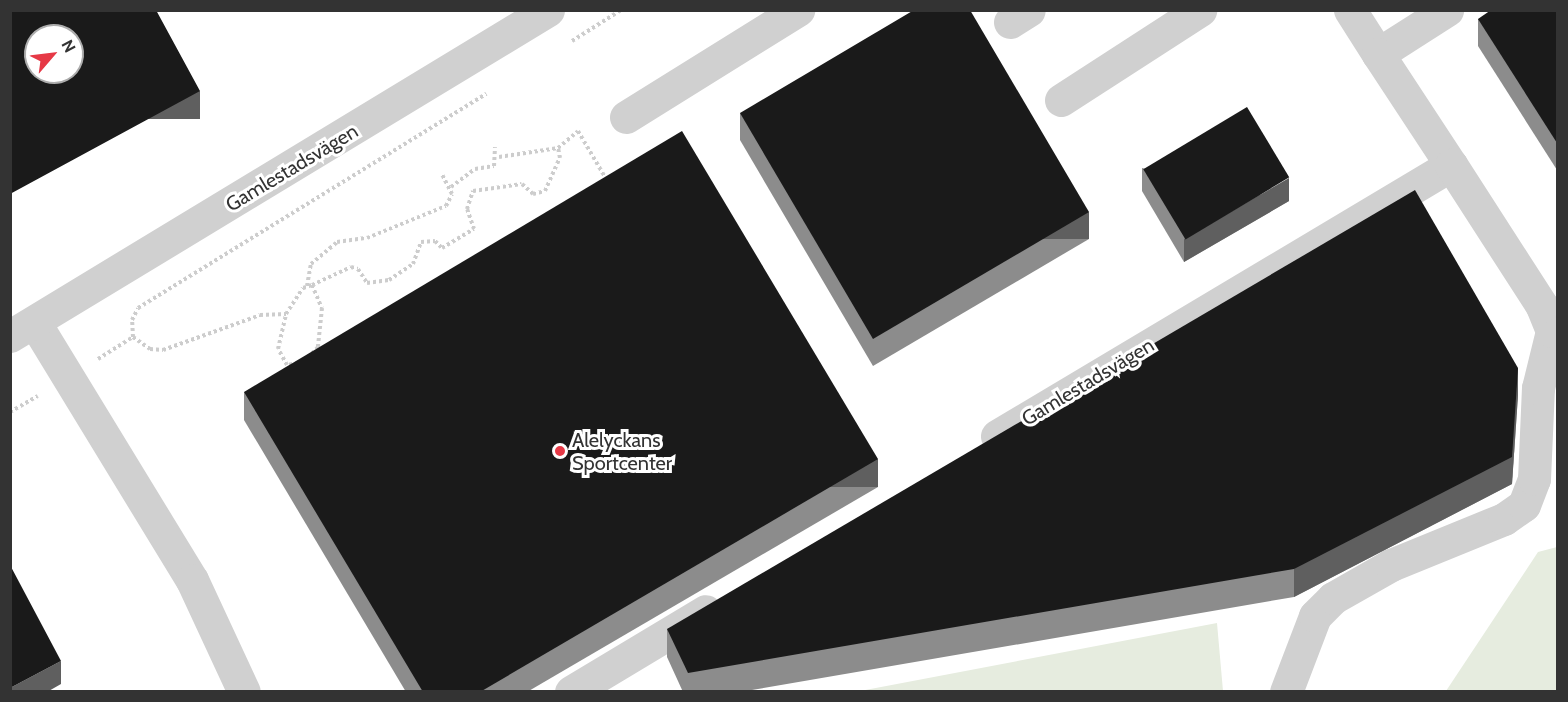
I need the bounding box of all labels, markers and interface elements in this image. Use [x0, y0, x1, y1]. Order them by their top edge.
north arrow [24, 24, 84, 84]
text: N [58, 37, 80, 56]
street label: Gamlestadsvägen [221, 119, 363, 217]
street label: Gamlestadsvägen [1017, 333, 1159, 431]
place label: Alelyckans Sportcenter [572, 428, 672, 475]
marker: Alelyckans Sportcenter [553, 444, 567, 458]

